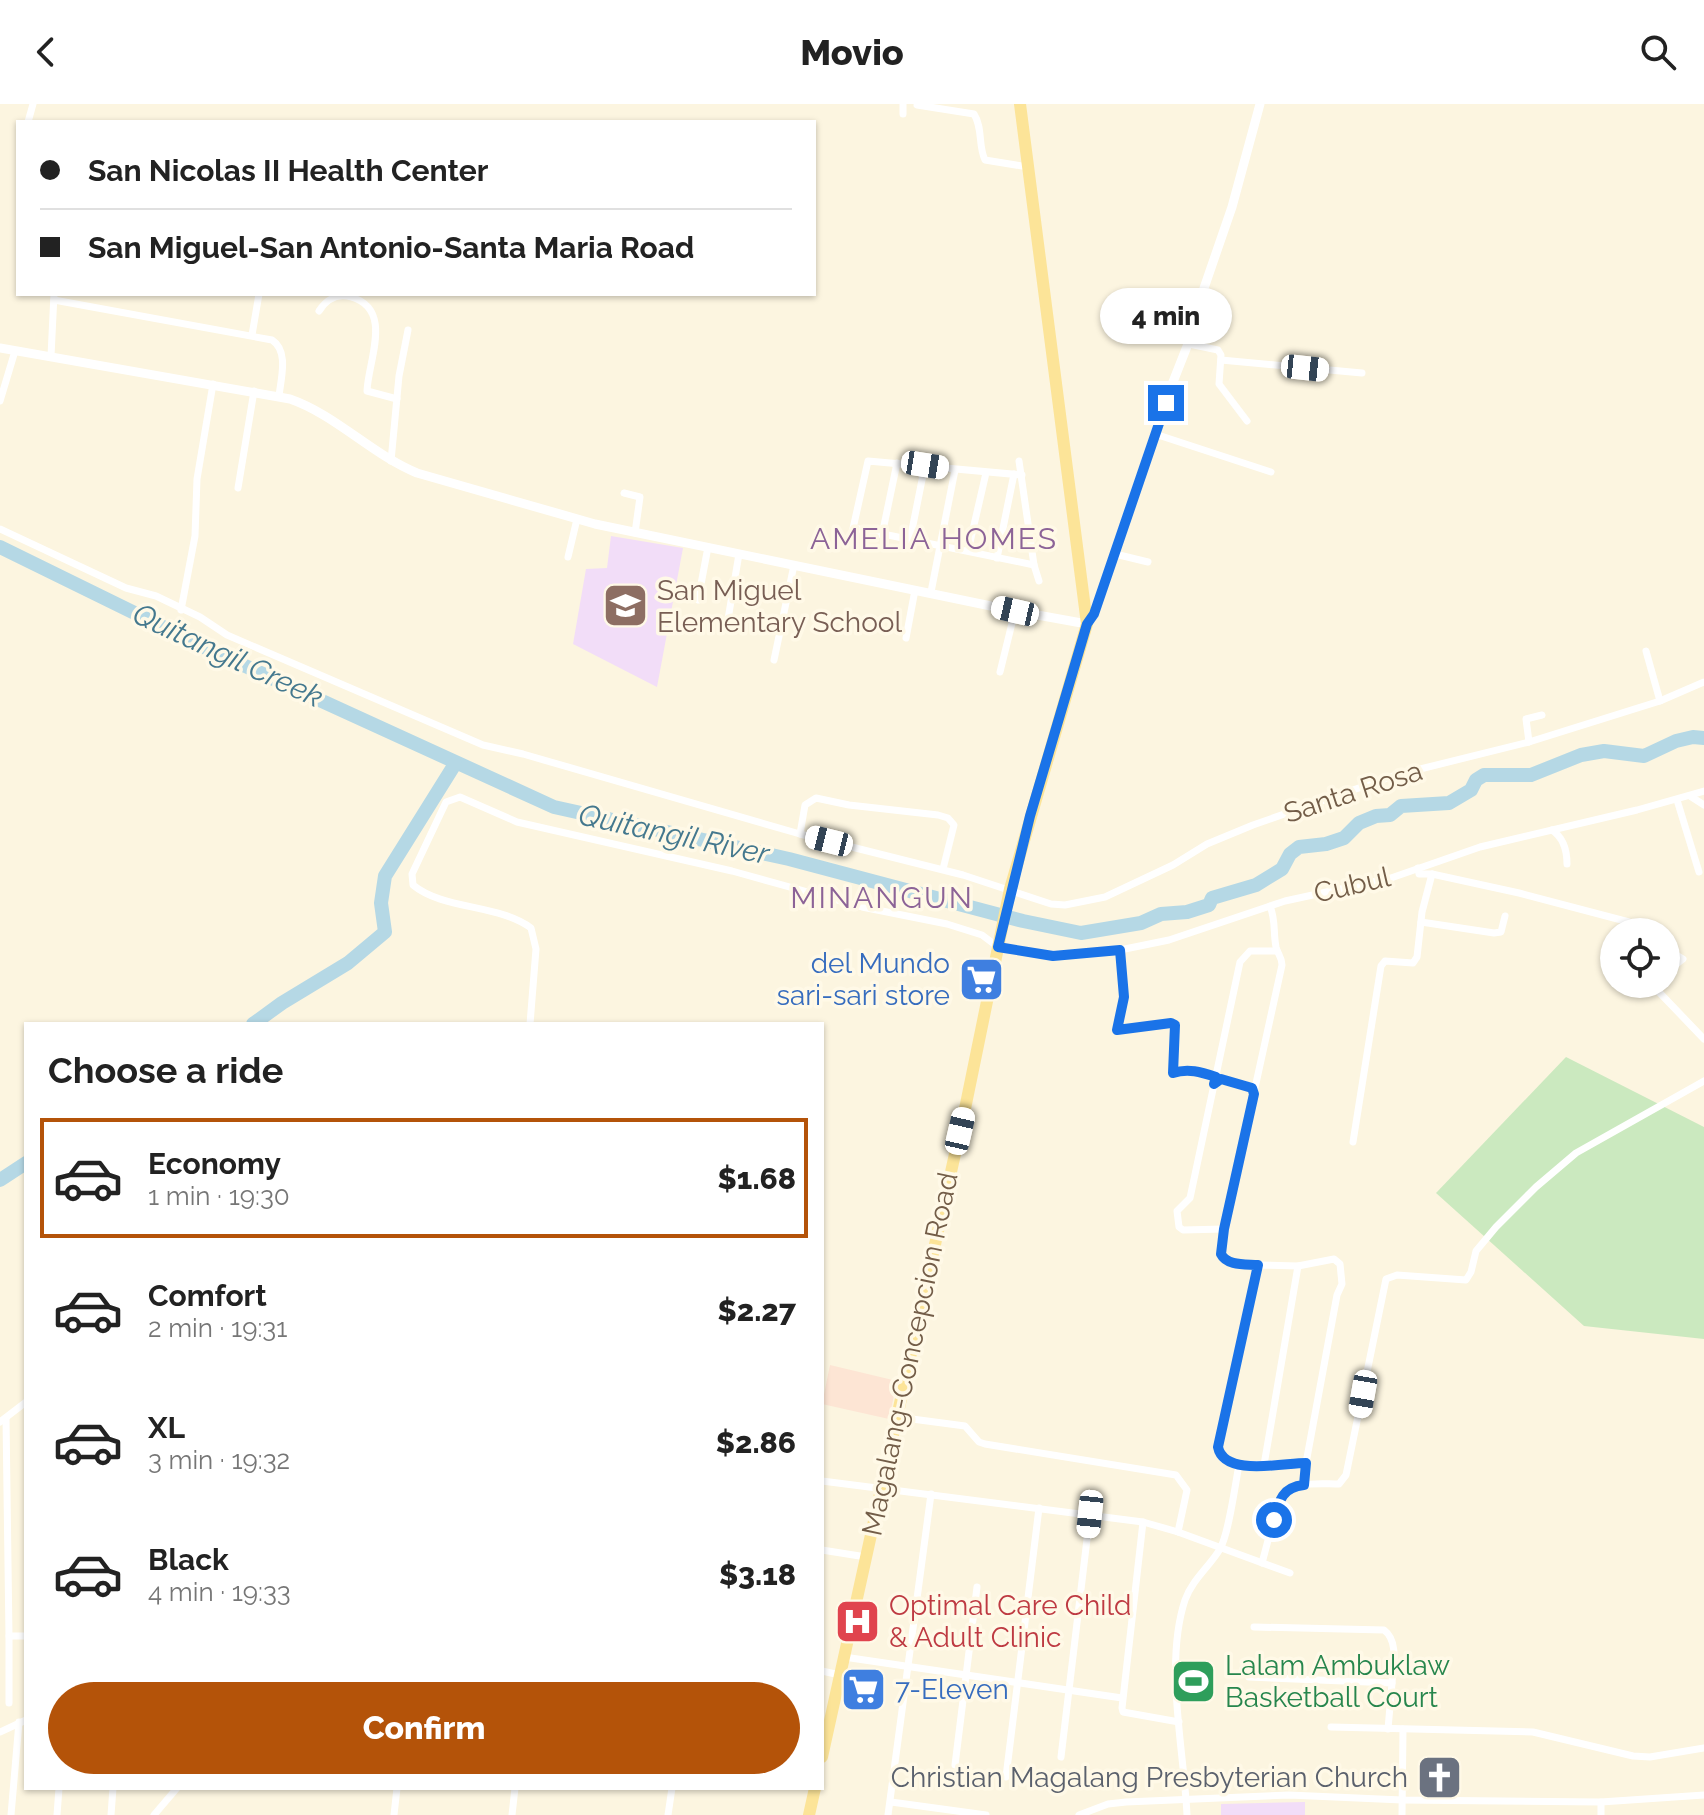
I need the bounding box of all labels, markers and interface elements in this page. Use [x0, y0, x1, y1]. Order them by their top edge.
icon: back [24, 30, 68, 74]
icon: search [1636, 30, 1680, 74]
text: Movio [800, 31, 904, 73]
text: San Nicolas II Health Center [88, 153, 488, 188]
text: San Miguel-San Antonio-Santa Maria Road [88, 230, 694, 265]
callout: 4 min [1100, 287, 1232, 343]
text: 4 min [1132, 301, 1200, 331]
car [1280, 354, 1330, 382]
route end [1148, 385, 1184, 421]
car [899, 449, 951, 481]
district label: AMELIA HOMES [810, 521, 1058, 556]
place label: San Miguel Elementary School [657, 574, 902, 639]
school or university icon: San Miguel Elementary School [602, 582, 650, 630]
car [989, 594, 1041, 628]
water label: Quitangil Creek [127, 596, 329, 714]
street label: Santa Rosa [1280, 754, 1426, 830]
water label: Quitangil River [576, 797, 774, 872]
car [803, 824, 855, 858]
street label: Cubul [1311, 860, 1394, 910]
district label: MINANGUN [790, 880, 974, 915]
map controls [1600, 918, 1680, 998]
button: locate [1600, 918, 1680, 998]
place label: del Mundo sari-sari store [776, 947, 950, 1012]
supermarket icon: del Mundo sari-sari store [957, 955, 1005, 1003]
text: Choose a ride [48, 1049, 283, 1091]
car [943, 1105, 977, 1157]
icon: car [52, 1142, 124, 1214]
text: Economy [148, 1146, 281, 1181]
text: $1.68 [718, 1161, 796, 1196]
street label: Magalang-Concepcion Road [855, 1169, 965, 1539]
text: 1 min · 19:30 [148, 1181, 290, 1211]
icon: car [52, 1274, 124, 1346]
text: Comfort [148, 1278, 267, 1313]
text: $2.27 [718, 1293, 796, 1328]
text: 2 min · 19:31 [148, 1313, 287, 1343]
car [1347, 1368, 1379, 1420]
icon: car [52, 1406, 124, 1478]
text: XL [148, 1410, 185, 1445]
text: $2.86 [716, 1425, 796, 1460]
text: 3 min · 19:32 [148, 1445, 290, 1475]
car [1076, 1489, 1104, 1539]
route start [1256, 1502, 1292, 1538]
icon: car [52, 1538, 124, 1610]
text: Black [148, 1542, 229, 1577]
text: $3.18 [719, 1557, 796, 1592]
text: 4 min · 19:33 [148, 1577, 291, 1607]
place label: Optimal Care Child & Adult Clinic [889, 1589, 1131, 1654]
hospital icon: Optimal Care Child & Adult Clinic [834, 1597, 882, 1645]
place label: Lalam Ambuklaw Basketball Court [1225, 1649, 1450, 1714]
sports icon: Lalam Ambuklaw Basketball Court [1170, 1657, 1218, 1705]
supermarket icon: 7-Eleven [840, 1665, 888, 1713]
place label: 7-Eleven [895, 1673, 1009, 1706]
button: Confirm [48, 1682, 800, 1774]
church icon: Christian Magalang Presbyterian Church [1415, 1753, 1463, 1801]
place label: Christian Magalang Presbyterian Church [891, 1761, 1408, 1794]

